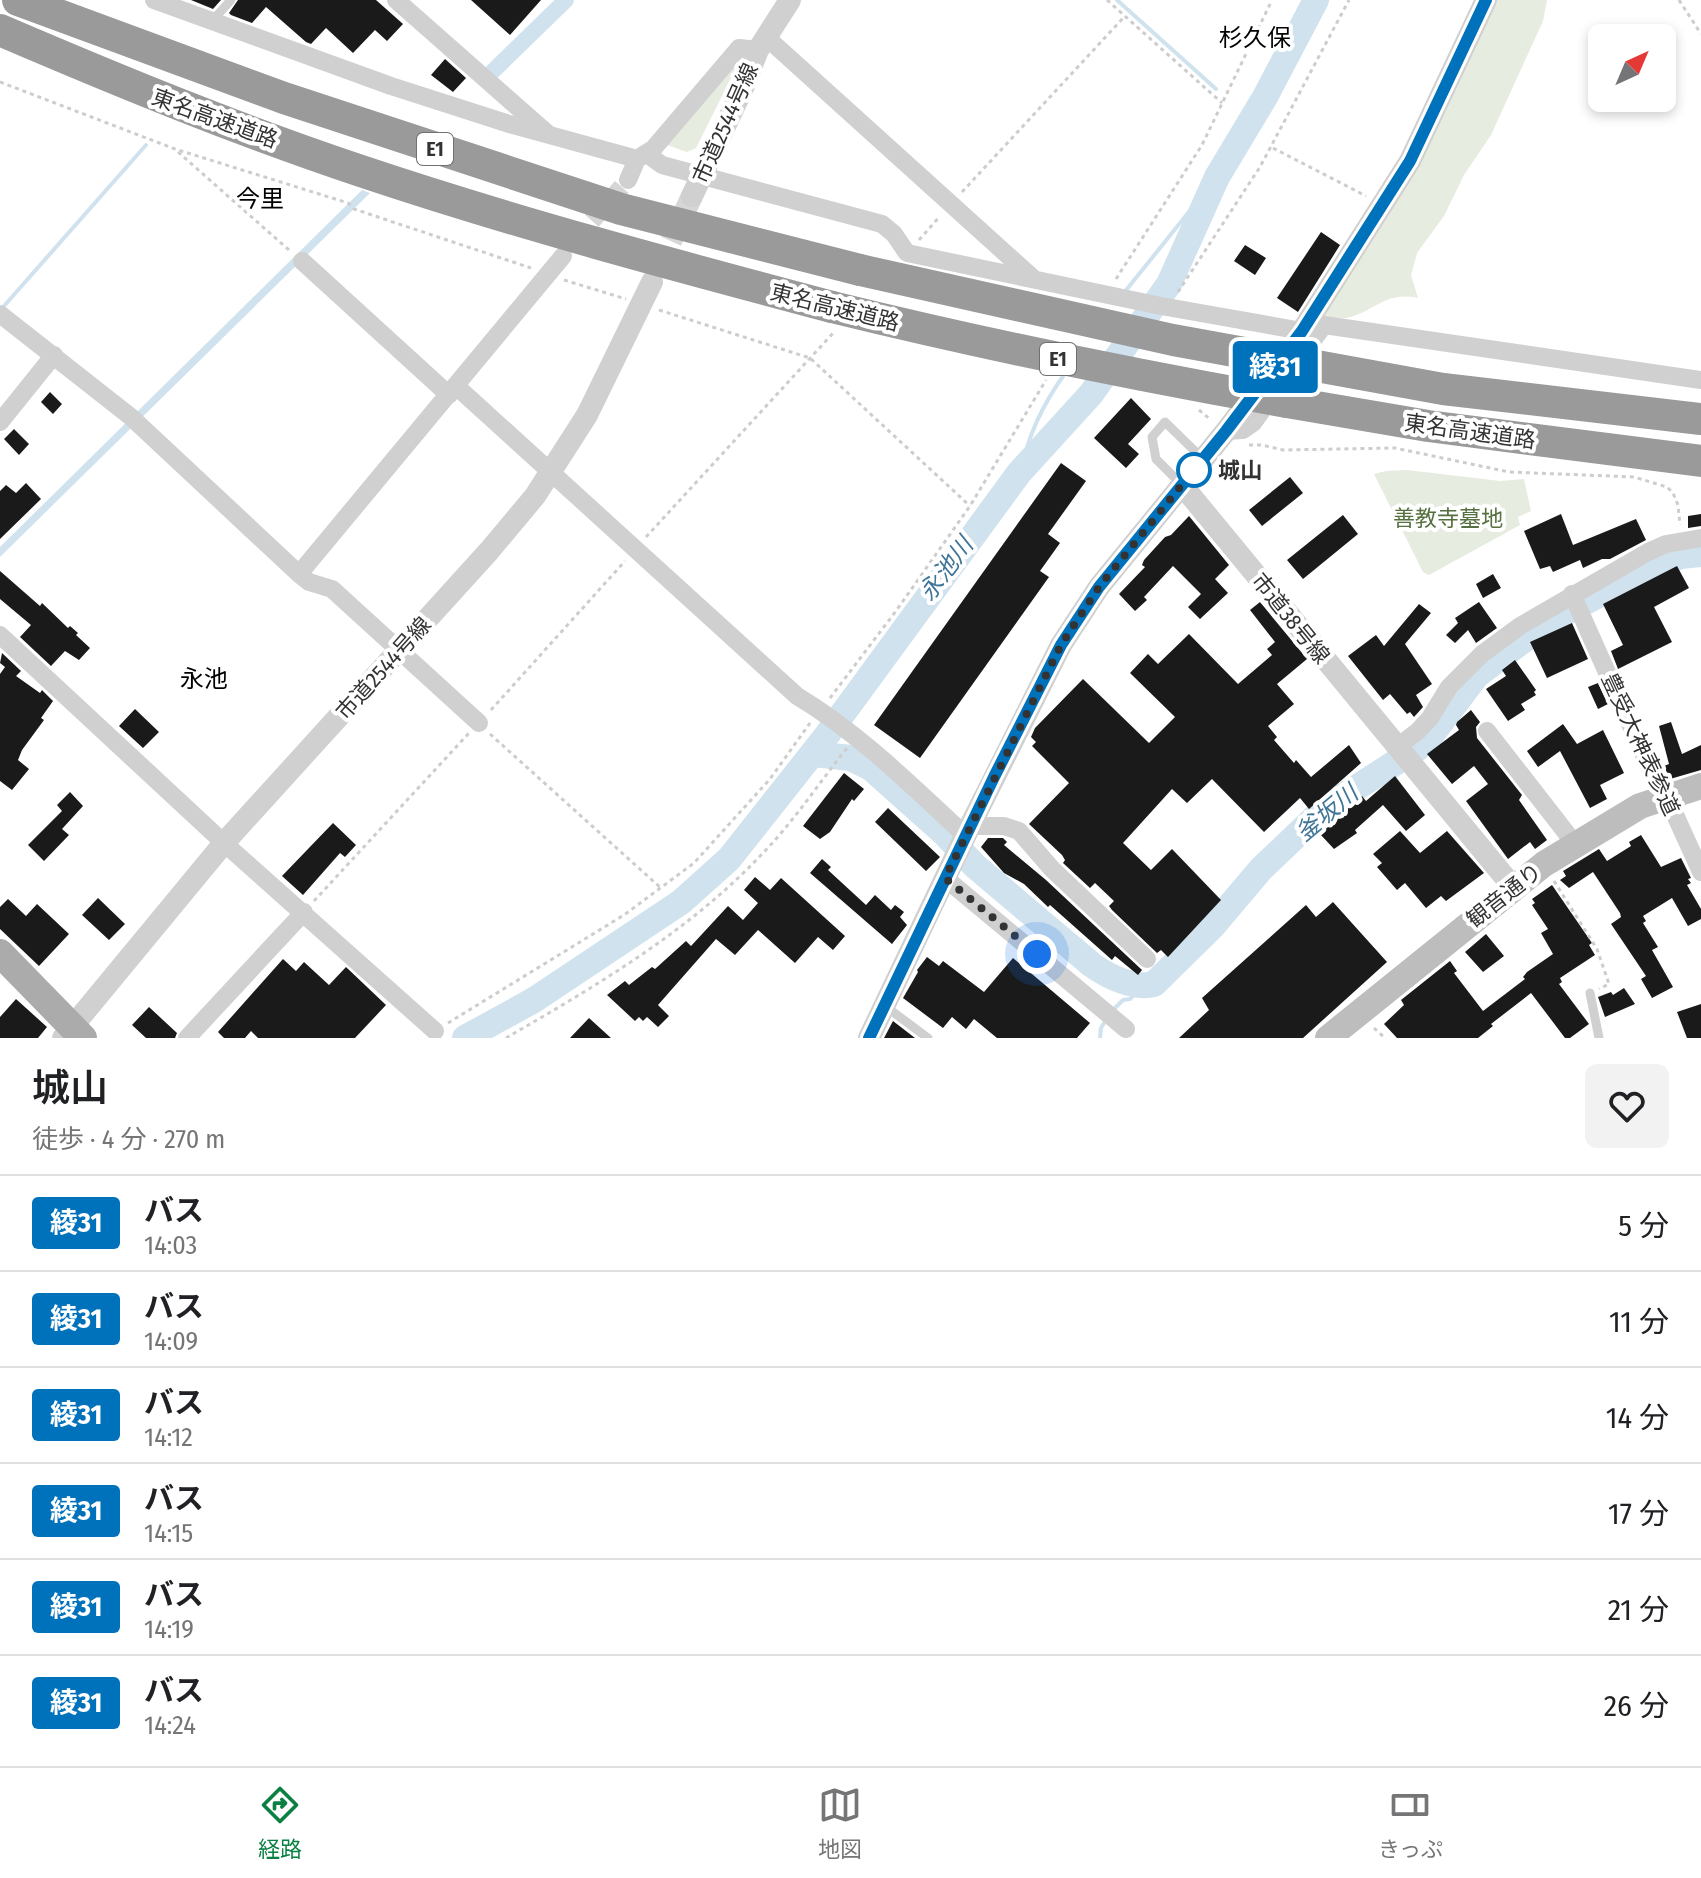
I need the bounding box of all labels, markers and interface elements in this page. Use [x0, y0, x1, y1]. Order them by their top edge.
district label: 杉久保 [1219, 24, 1291, 52]
north arrow [1588, 24, 1676, 112]
map controls [1588, 24, 1676, 112]
street label: 市道2544号線 [687, 59, 764, 188]
street label: 東名高速道路 [148, 83, 281, 154]
road number: E1 [417, 133, 453, 165]
district label: 今里 [236, 185, 284, 213]
street label: 東名高速道路 [768, 278, 902, 337]
line badge: 綾31 [1229, 341, 1321, 393]
road number: E1 [1040, 343, 1076, 375]
text: 綾31 [1249, 350, 1301, 383]
street label: 東名高速道路 [1403, 409, 1537, 454]
marker: 城山 [1177, 453, 1211, 487]
place label: 城山 [1218, 457, 1262, 484]
park label: 善教寺墓地 [1393, 505, 1503, 532]
water label: 永池川 [913, 529, 981, 606]
street label: 市道38号線 [1246, 567, 1335, 669]
street label: 市道2544号線 [330, 611, 437, 725]
district label: 永池 [180, 665, 228, 693]
street label: 豊受大神表参道 [1596, 669, 1685, 820]
water label: 釜坂川 [1290, 777, 1366, 847]
street label: 観音通り [1461, 858, 1547, 933]
your location [1017, 934, 1057, 974]
button: heart [1585, 1064, 1669, 1148]
text: 城山 [32, 1065, 108, 1111]
text: 徒歩 · 4 分 · 270 m [32, 1124, 225, 1155]
text: バス [144, 1193, 204, 1229]
text: 綾31 [50, 1206, 102, 1239]
text: 5 分 [1618, 1208, 1669, 1244]
text: 14:03 [144, 1230, 197, 1261]
text: バス [144, 1289, 204, 1325]
text: 綾31 [50, 1302, 102, 1335]
text: 11 分 [1609, 1304, 1669, 1340]
text: 14:09 [144, 1326, 198, 1357]
text: バス [144, 1385, 204, 1421]
text: 綾31 [50, 1398, 102, 1431]
text: 14 分 [1606, 1400, 1669, 1436]
text: 14:12 [144, 1422, 193, 1453]
text: バス [144, 1481, 204, 1517]
text: 綾31 [50, 1494, 102, 1527]
text: 17 分 [1608, 1496, 1669, 1532]
text: 14:15 [144, 1518, 193, 1549]
text: バス [144, 1577, 204, 1613]
text: 綾31 [50, 1590, 102, 1623]
text: 21 分 [1608, 1592, 1669, 1628]
text: 14:19 [144, 1614, 194, 1645]
text: バス [144, 1673, 204, 1709]
text: 綾31 [50, 1686, 102, 1719]
text: 26 分 [1604, 1688, 1669, 1724]
text: 14:24 [144, 1710, 196, 1741]
tab: 経路 [258, 1783, 302, 1863]
tab: 地図 [818, 1783, 862, 1863]
tab: きっぷ [1378, 1783, 1443, 1863]

